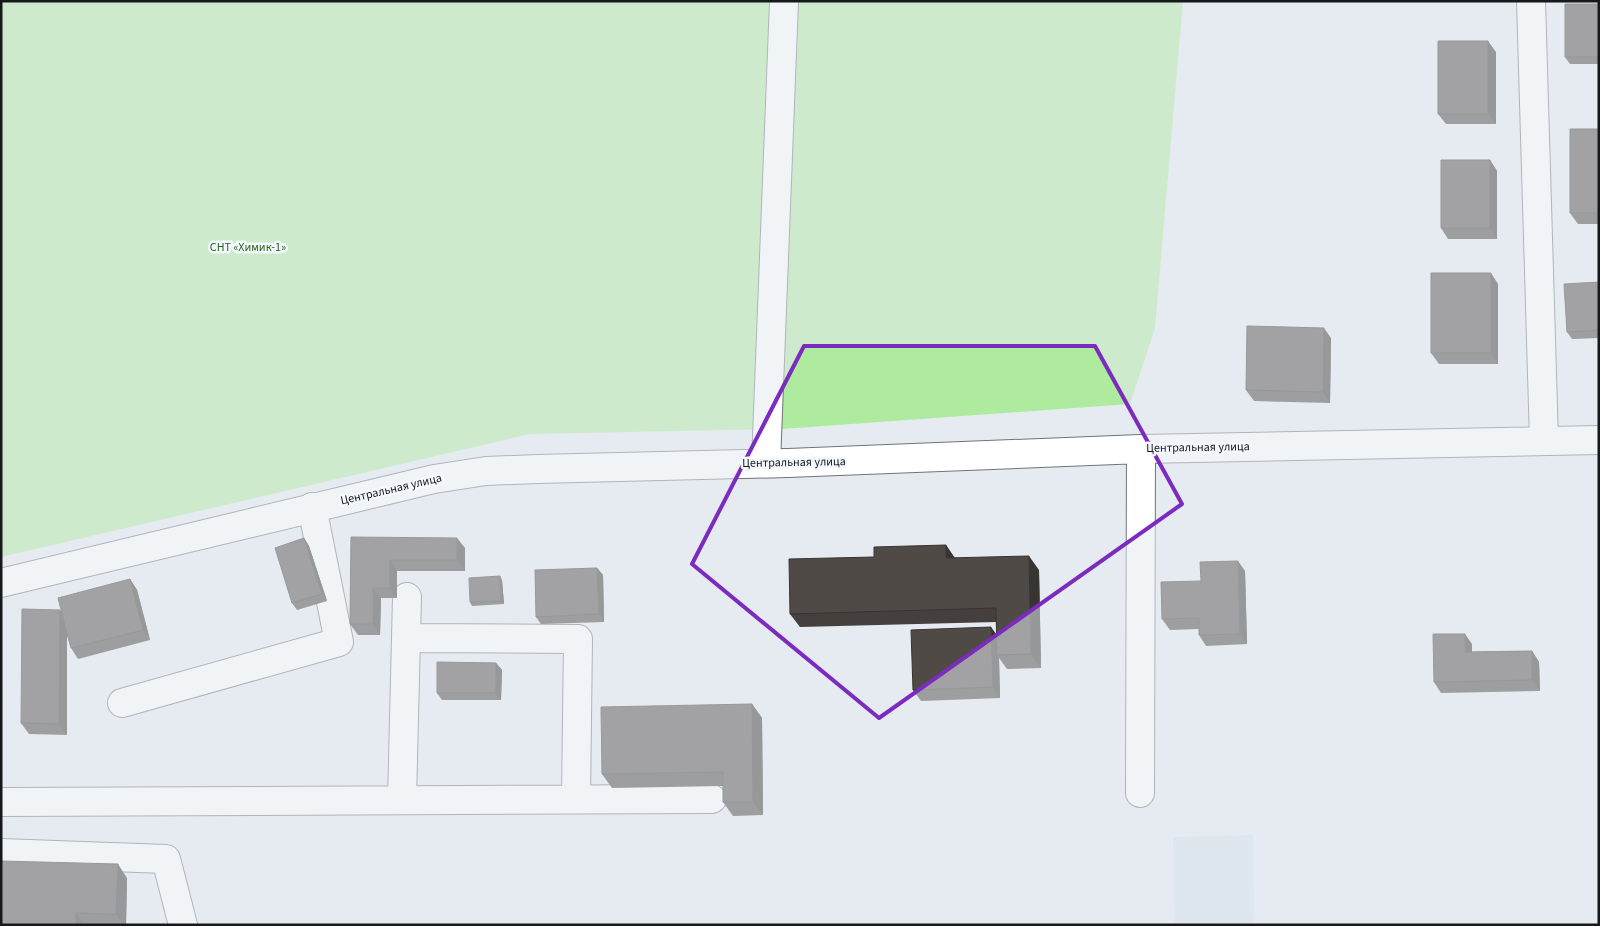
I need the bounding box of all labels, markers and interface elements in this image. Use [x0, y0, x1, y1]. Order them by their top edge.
park label: СНТ «Химик-1» [210, 239, 286, 256]
street label: Центральная улица [1146, 438, 1250, 457]
street label: Центральная улица [742, 453, 846, 472]
street label: Центральная улица [339, 470, 444, 509]

